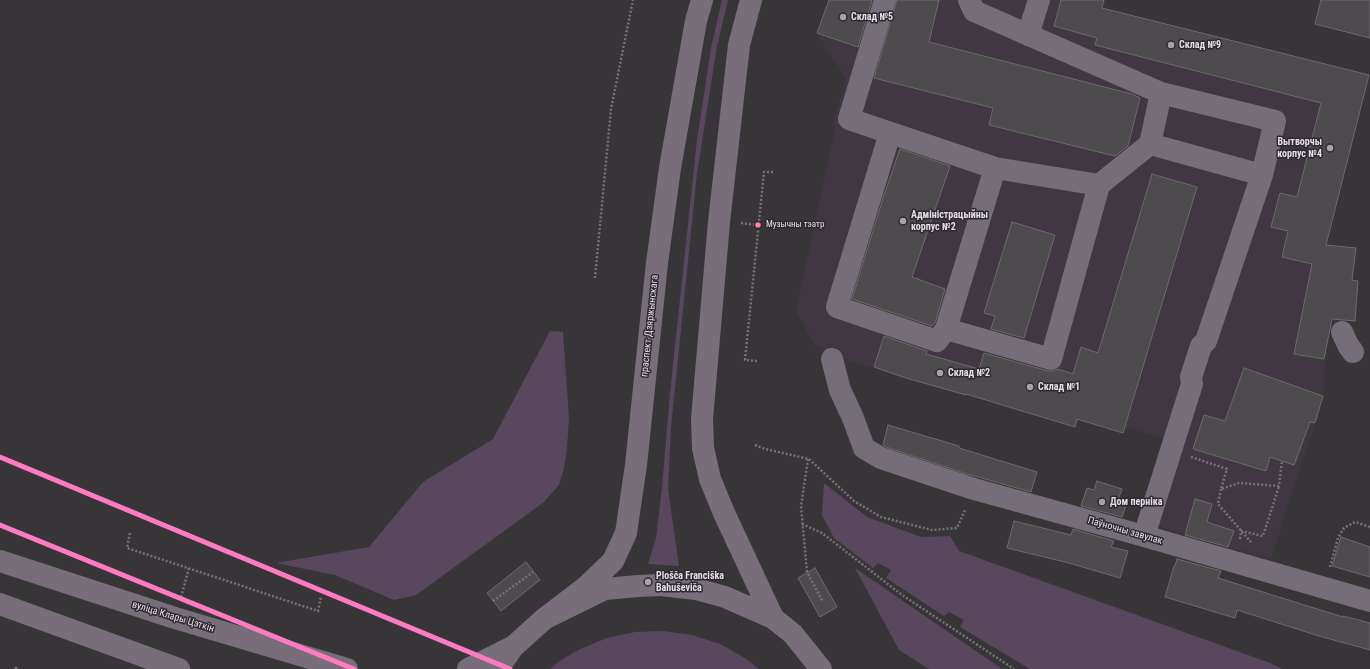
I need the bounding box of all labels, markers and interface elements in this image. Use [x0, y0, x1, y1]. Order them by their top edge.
place label: Склад №5 [851, 11, 893, 23]
marker: Склад №5 [838, 12, 848, 22]
place label: Склад №9 [1179, 39, 1221, 51]
marker: Склад №9 [1166, 40, 1176, 50]
place label: Вытворчы корпус №4 [1277, 136, 1322, 160]
marker: Вытворчы корпус №4 [1325, 143, 1335, 153]
place label: Адміністрацыйны корпус №2 [911, 209, 988, 232]
marker: Адміністрацыйны корпус №2 [898, 216, 908, 226]
marker: Музычны тэатр [753, 220, 763, 230]
place label: Музычны тэатр [766, 220, 824, 230]
street label: праспект Дзяржынскага [639, 274, 661, 378]
place label: Склад №2 [948, 367, 990, 379]
marker: Склад №2 [935, 368, 945, 378]
place label: Склад №1 [1038, 381, 1080, 393]
marker: Склад №1 [1025, 382, 1035, 392]
place label: Дом перніка [1110, 496, 1162, 508]
marker: Дом перніка [1097, 497, 1107, 507]
street label: Паўночны завулак [1086, 515, 1164, 547]
place label: Plošča Franciška Bahuševiča [656, 570, 724, 594]
marker: Plošča Franciška Bahuševiča [643, 577, 653, 587]
street label: вуліца Клары Цэткін [130, 599, 216, 635]

